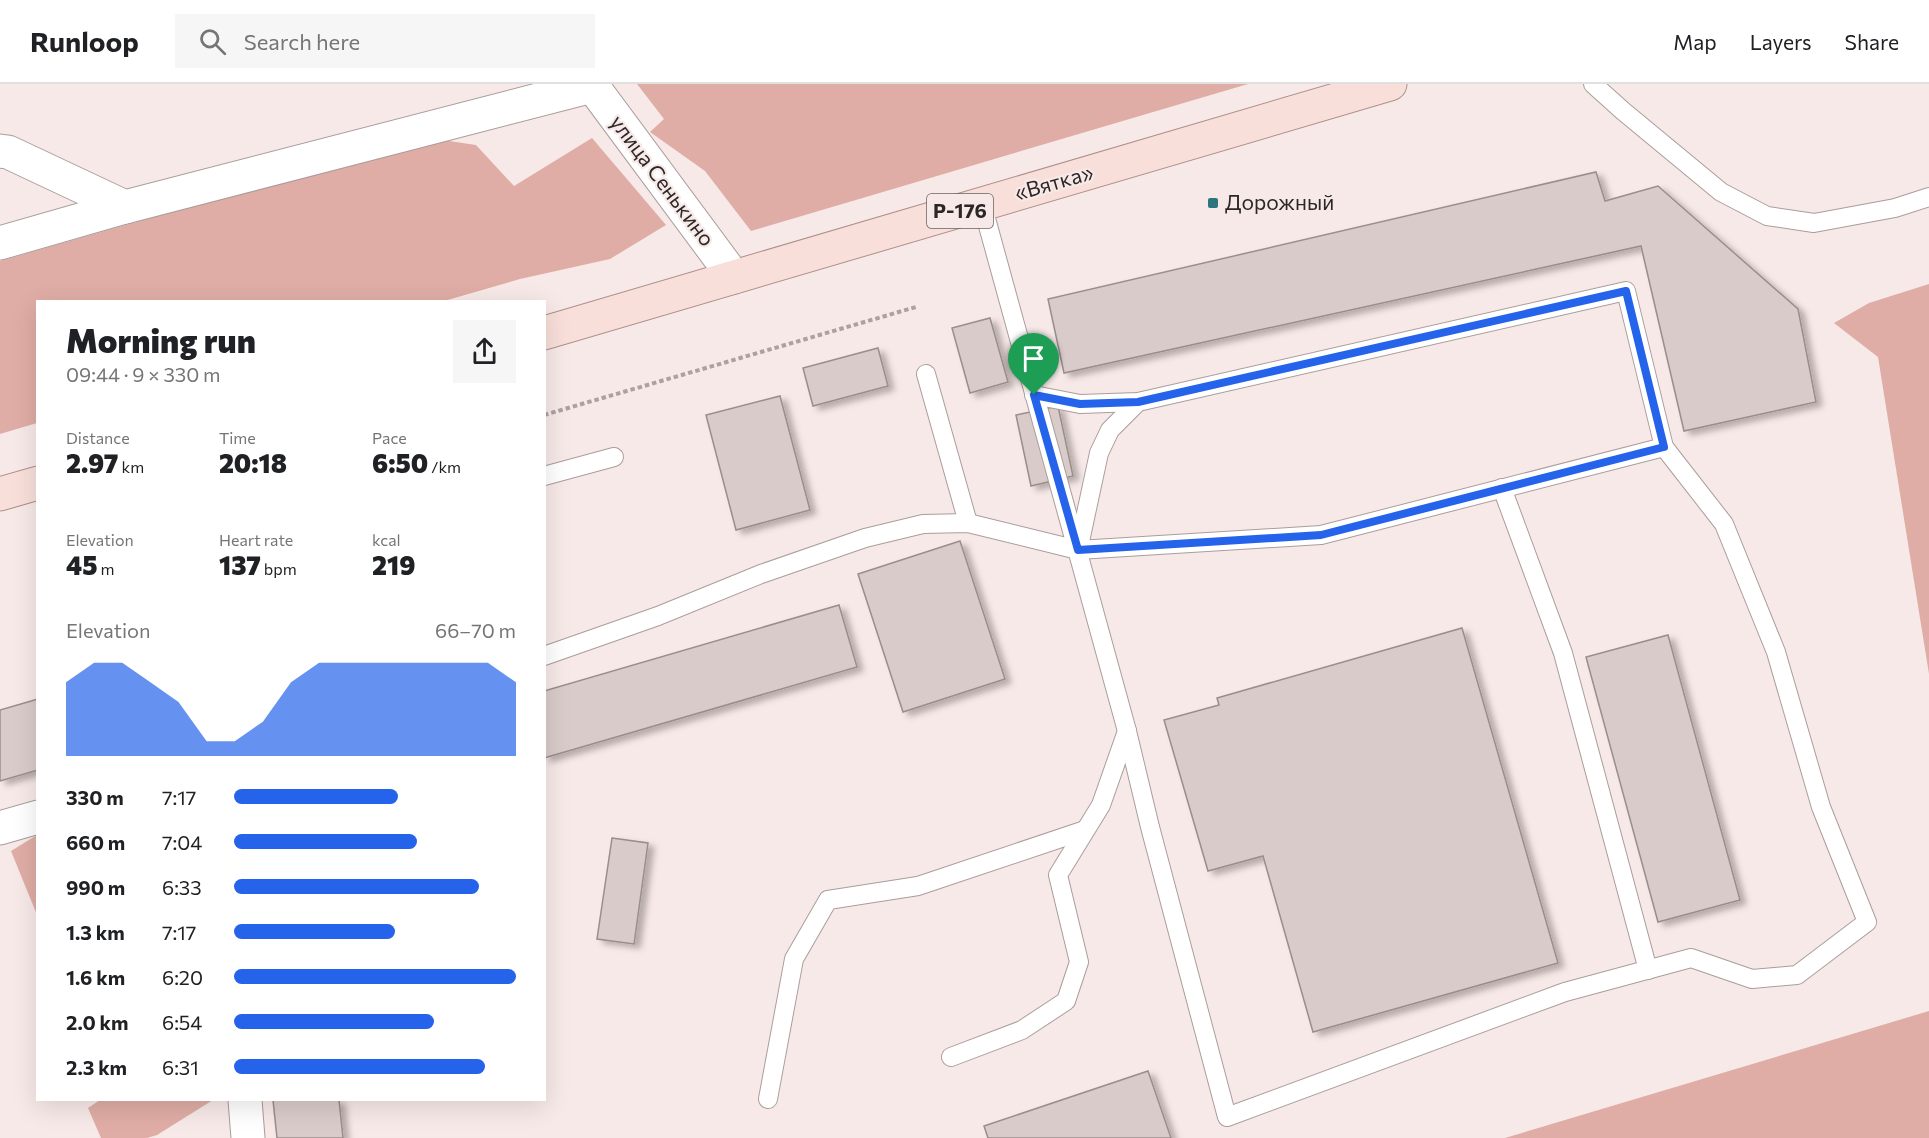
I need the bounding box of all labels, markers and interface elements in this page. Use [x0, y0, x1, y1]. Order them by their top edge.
search box [175, 14, 595, 68]
text: Runloop [30, 24, 139, 58]
icon: search [196, 25, 229, 58]
text: Search here [244, 28, 360, 55]
text: Map [1673, 29, 1717, 54]
text: Layers [1750, 29, 1812, 54]
text: Share [1845, 29, 1899, 54]
street label: улица Сенькино [606, 110, 721, 250]
street label: «Вятка» [1011, 158, 1096, 205]
place label: Дорожный [1225, 189, 1334, 214]
road number: Р-176 [927, 194, 993, 228]
marker: Дорожный [1206, 196, 1220, 210]
text: Morning run [66, 319, 256, 360]
button: share [453, 320, 516, 383]
pin [1008, 333, 1059, 395]
icon: arrive [1017, 342, 1050, 375]
text: 09:44 · 9 × 330 m [66, 362, 221, 386]
text: Distance [66, 428, 130, 447]
text: Time [219, 428, 256, 447]
text: Pace [372, 428, 407, 447]
text: 2.97 [66, 447, 118, 478]
text: 20:18 [219, 447, 287, 478]
text: 6:50 [372, 447, 428, 478]
text: km [118, 457, 144, 476]
text: /km [428, 457, 461, 476]
text: Elevation [66, 530, 134, 549]
text: Heart rate [219, 530, 293, 549]
text: kcal [372, 530, 401, 549]
text: 45 [66, 549, 97, 580]
text: 137 [219, 549, 261, 580]
text: 219 [372, 549, 415, 580]
text: m [97, 559, 114, 578]
text: bpm [261, 559, 297, 578]
text: Elevation [66, 618, 151, 642]
text: 66–70 m [435, 618, 516, 642]
text: 330 m [66, 785, 124, 809]
text: 7:17 [162, 785, 196, 809]
text: 660 m [66, 830, 125, 854]
text: 7:04 [162, 830, 202, 854]
text: 990 m [66, 875, 125, 899]
text: 6:33 [162, 875, 202, 899]
text: 1.3 km [66, 920, 125, 944]
text: 7:17 [162, 920, 196, 944]
text: 1.6 km [66, 965, 125, 989]
text: 6:20 [162, 965, 203, 989]
text: 2.0 km [66, 1010, 128, 1034]
text: 6:54 [162, 1010, 202, 1034]
text: 2.3 km [66, 1055, 127, 1079]
text: 6:31 [162, 1055, 199, 1079]

